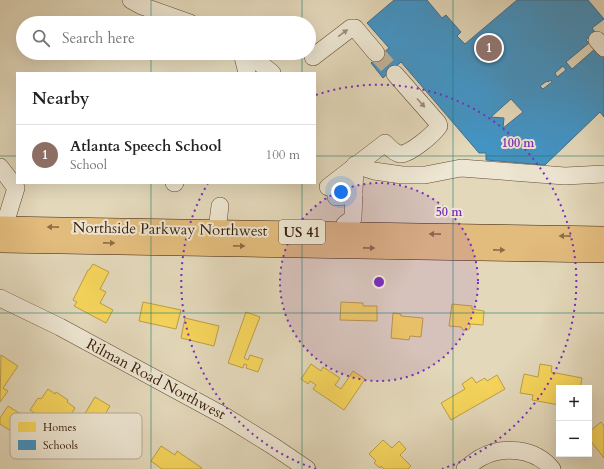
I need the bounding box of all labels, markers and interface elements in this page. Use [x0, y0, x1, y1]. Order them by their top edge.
search box [16, 16, 316, 60]
icon: search [30, 27, 52, 49]
text: Search here [62, 28, 135, 48]
one-way arrow [338, 29, 348, 37]
pin: 1 [476, 33, 502, 63]
text: Nearby [32, 87, 89, 110]
one-way arrow [416, 98, 425, 109]
text: 100 m [502, 135, 535, 151]
text: Atlanta Speech School [70, 136, 222, 156]
text: 1 [42, 146, 48, 164]
text: 100 m [266, 146, 300, 164]
text: School [70, 156, 107, 174]
your location [331, 182, 351, 202]
text: 50 m [436, 204, 463, 220]
street label: Northside Parkway Northwest [73, 217, 268, 241]
road number: US 41 [279, 220, 325, 244]
one-way arrow [46, 224, 59, 230]
one-way arrow [428, 231, 441, 237]
one-way arrow [559, 233, 571, 240]
one-way arrow [103, 240, 116, 246]
one-way arrow [233, 243, 246, 249]
one-way arrow [363, 245, 376, 251]
one-way arrow [493, 247, 505, 254]
centre of rings [372, 275, 386, 289]
street label: Rilman Road Northwest [83, 334, 229, 424]
map controls [556, 385, 592, 457]
button: + [556, 385, 592, 421]
legend [10, 413, 142, 459]
text: Homes [43, 420, 76, 435]
button: − [556, 421, 592, 457]
text: Schools [43, 438, 78, 453]

